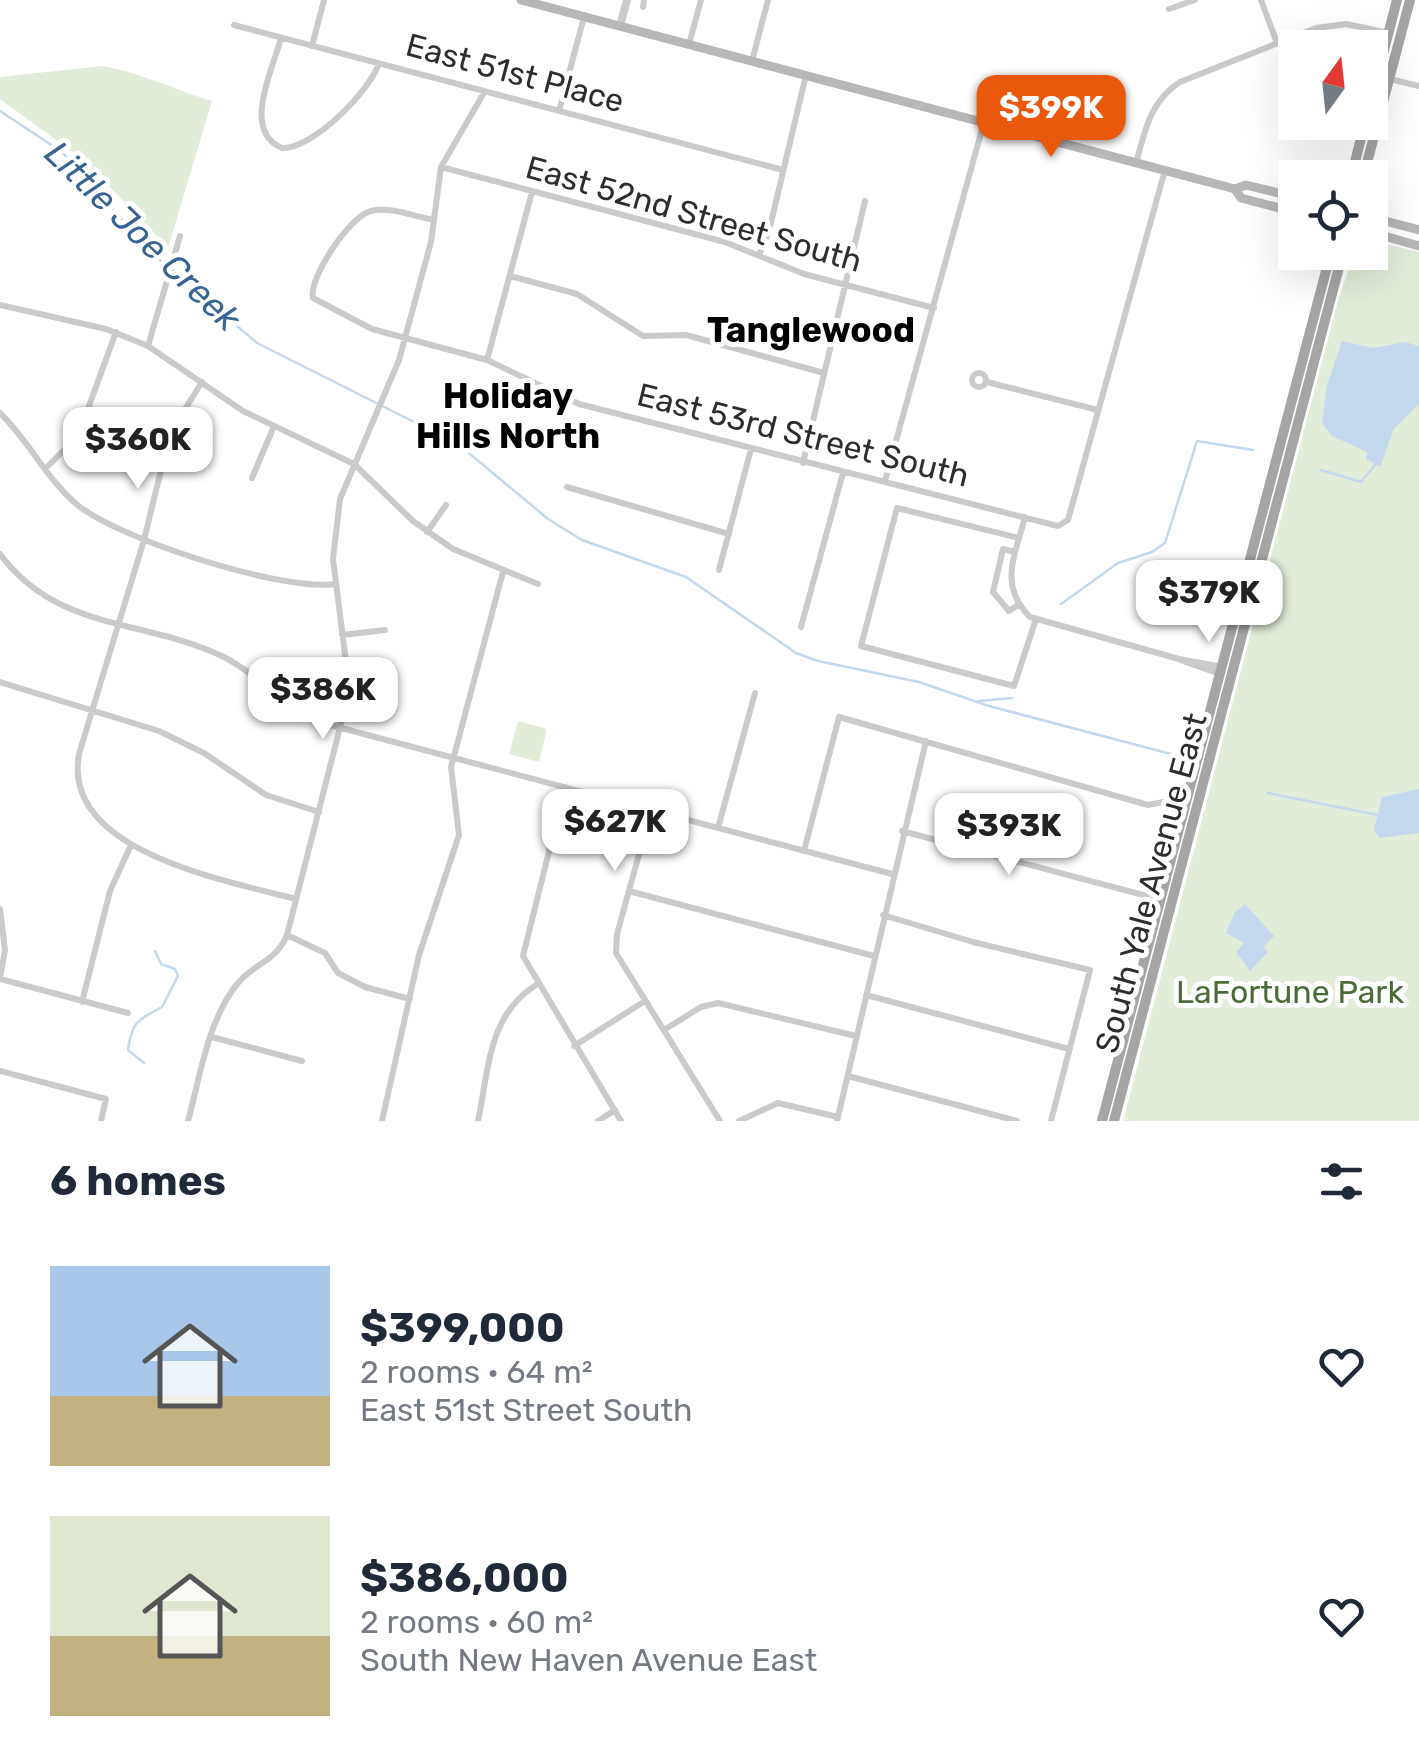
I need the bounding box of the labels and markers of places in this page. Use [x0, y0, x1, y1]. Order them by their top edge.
pin: $399K [981, 75, 1121, 160]
pin: $360K [68, 407, 208, 492]
pin: $379K [1139, 560, 1279, 645]
pin: $386K [253, 657, 393, 742]
pin: $627K [545, 789, 685, 874]
pin: $393K [939, 793, 1079, 878]

